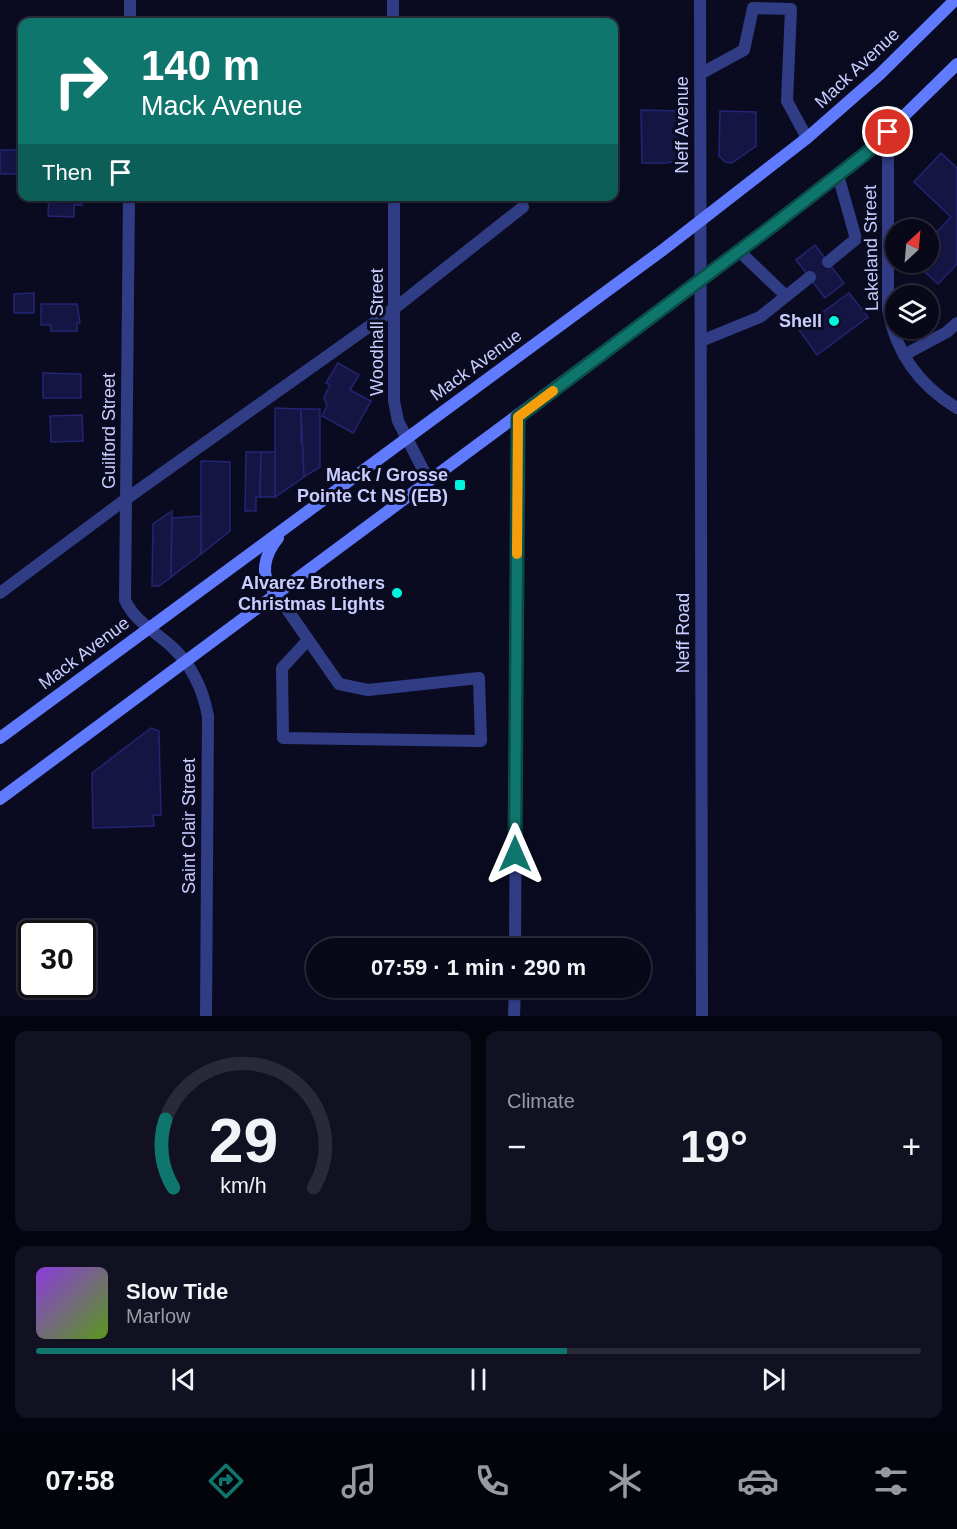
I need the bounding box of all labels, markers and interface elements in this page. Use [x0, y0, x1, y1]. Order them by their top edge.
street label: Mack Avenue [811, 24, 903, 112]
icon: right [42, 42, 120, 120]
text: 140 m [141, 42, 260, 89]
street label: Neff Avenue [672, 76, 692, 174]
text: Mack Avenue [141, 91, 303, 121]
pin [862, 106, 913, 157]
icon: arrive [871, 115, 904, 148]
icon: arrive [104, 156, 137, 189]
text: Then [42, 160, 92, 185]
street label: Lakeland Street [860, 185, 882, 311]
north arrow [885, 219, 939, 273]
map controls [885, 219, 939, 339]
street label: Woodhall Street [367, 268, 387, 396]
button: layers [885, 285, 939, 339]
place label: Shell [779, 311, 822, 331]
marker: Shell [827, 314, 841, 328]
street label: Mack Avenue [427, 325, 525, 405]
street label: Guilford Street [99, 373, 119, 489]
place label: Mack / Grosse Pointe Ct NS (EB) [297, 465, 448, 506]
marker: Mack / Grosse Pointe Ct NS (EB) [453, 478, 467, 492]
place label: Alvarez Brothers Christmas Lights [238, 573, 385, 614]
marker: Alvarez Brothers Christmas Lights [390, 586, 404, 600]
street label: Neff Road [673, 593, 693, 673]
street label: Mack Avenue [35, 613, 133, 693]
street label: Saint Clair Street [179, 758, 199, 894]
position arrow [483, 822, 547, 886]
speed limit sign: 30 [18, 920, 96, 998]
text: 07:59 · 1 min · 290 m [371, 955, 586, 980]
text: Climate [507, 1090, 575, 1112]
text: 29 [208, 1106, 278, 1175]
text: 19° [680, 1121, 748, 1172]
text: − [507, 1128, 526, 1165]
text: + [902, 1128, 921, 1165]
text: km/h [220, 1174, 266, 1198]
text: Slow Tide [126, 1279, 228, 1304]
text: Marlow [126, 1305, 190, 1327]
icon: previous [167, 1363, 200, 1396]
icon: pause [462, 1363, 495, 1396]
icon: next [757, 1363, 790, 1396]
icon: directions [205, 1460, 247, 1502]
icon: music [338, 1460, 380, 1502]
icon: phone [471, 1460, 513, 1502]
icon: climate [604, 1460, 646, 1502]
icon: car [737, 1460, 779, 1502]
icon: filters [870, 1460, 912, 1502]
text: 07:58 [45, 1466, 114, 1496]

